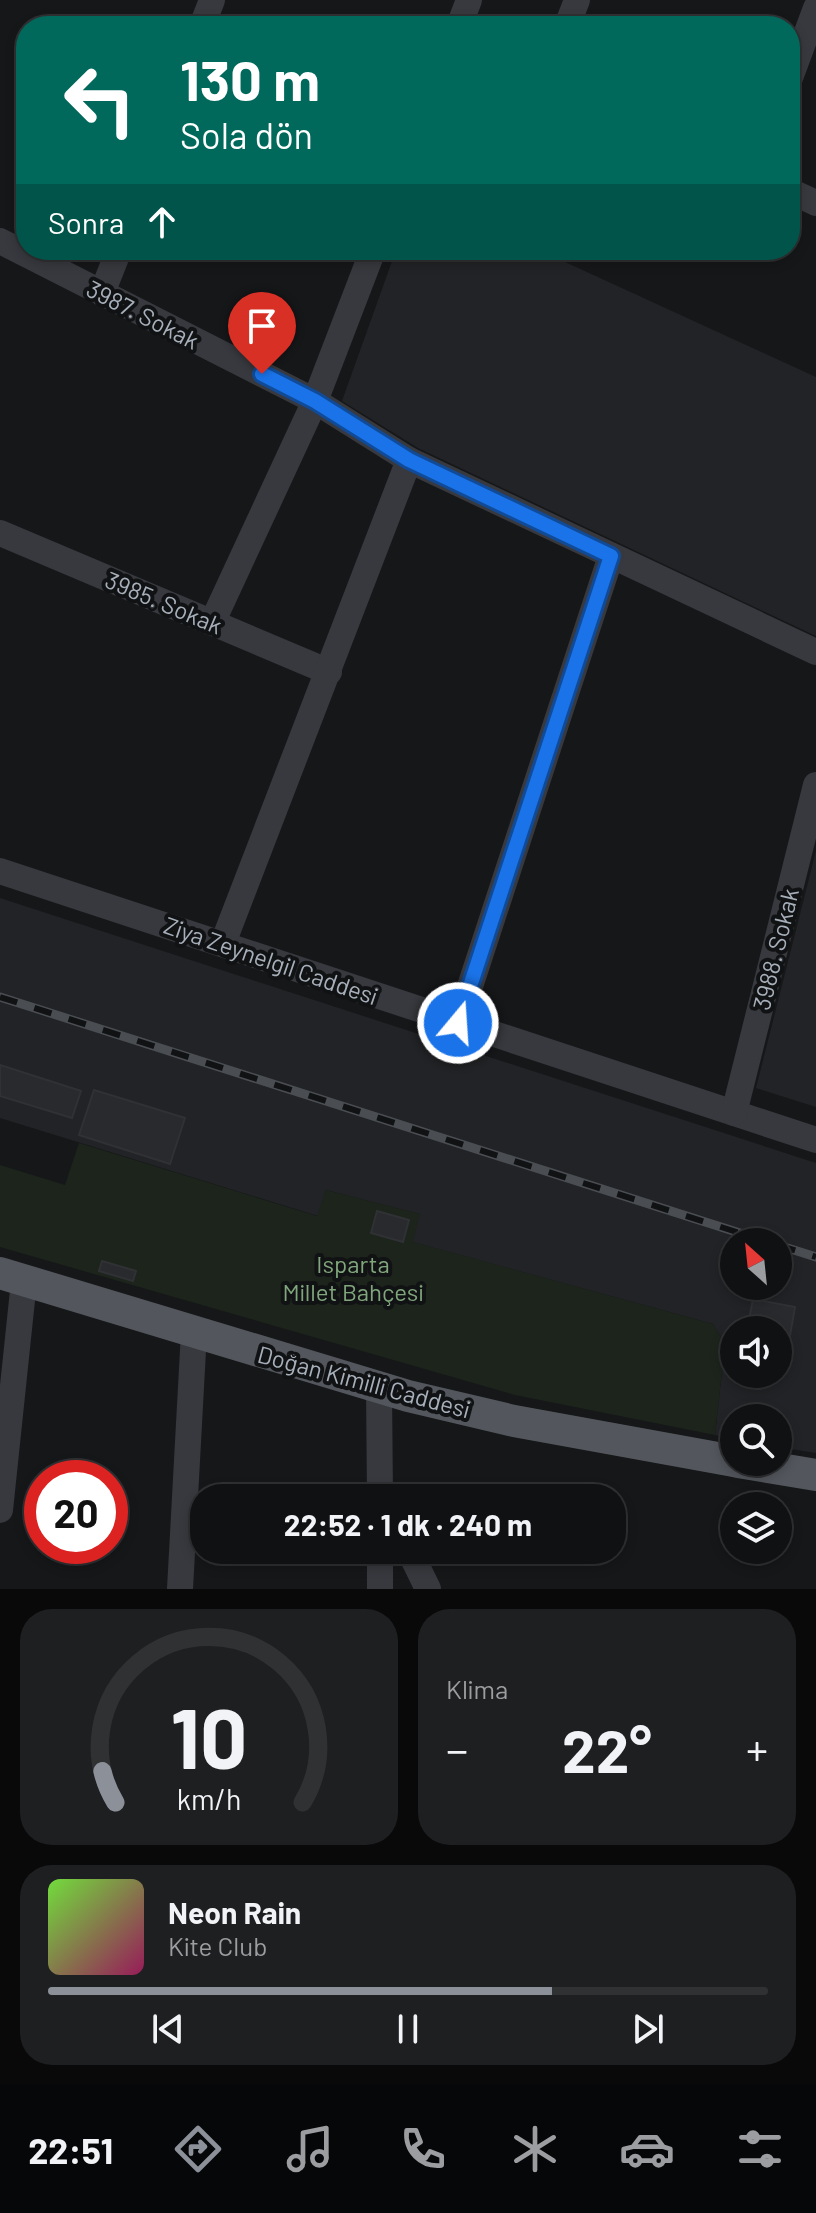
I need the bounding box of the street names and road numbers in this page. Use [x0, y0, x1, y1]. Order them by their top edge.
street label: 3987. Sokak [82, 273, 204, 355]
street label: 3985. Sokak [101, 564, 227, 640]
street label: 3988. Sokak [746, 885, 804, 1013]
street label: Ziya Zeynelgil Caddesi [160, 910, 382, 1010]
street label: Doğan Kimilli Caddesi [255, 1339, 473, 1423]

